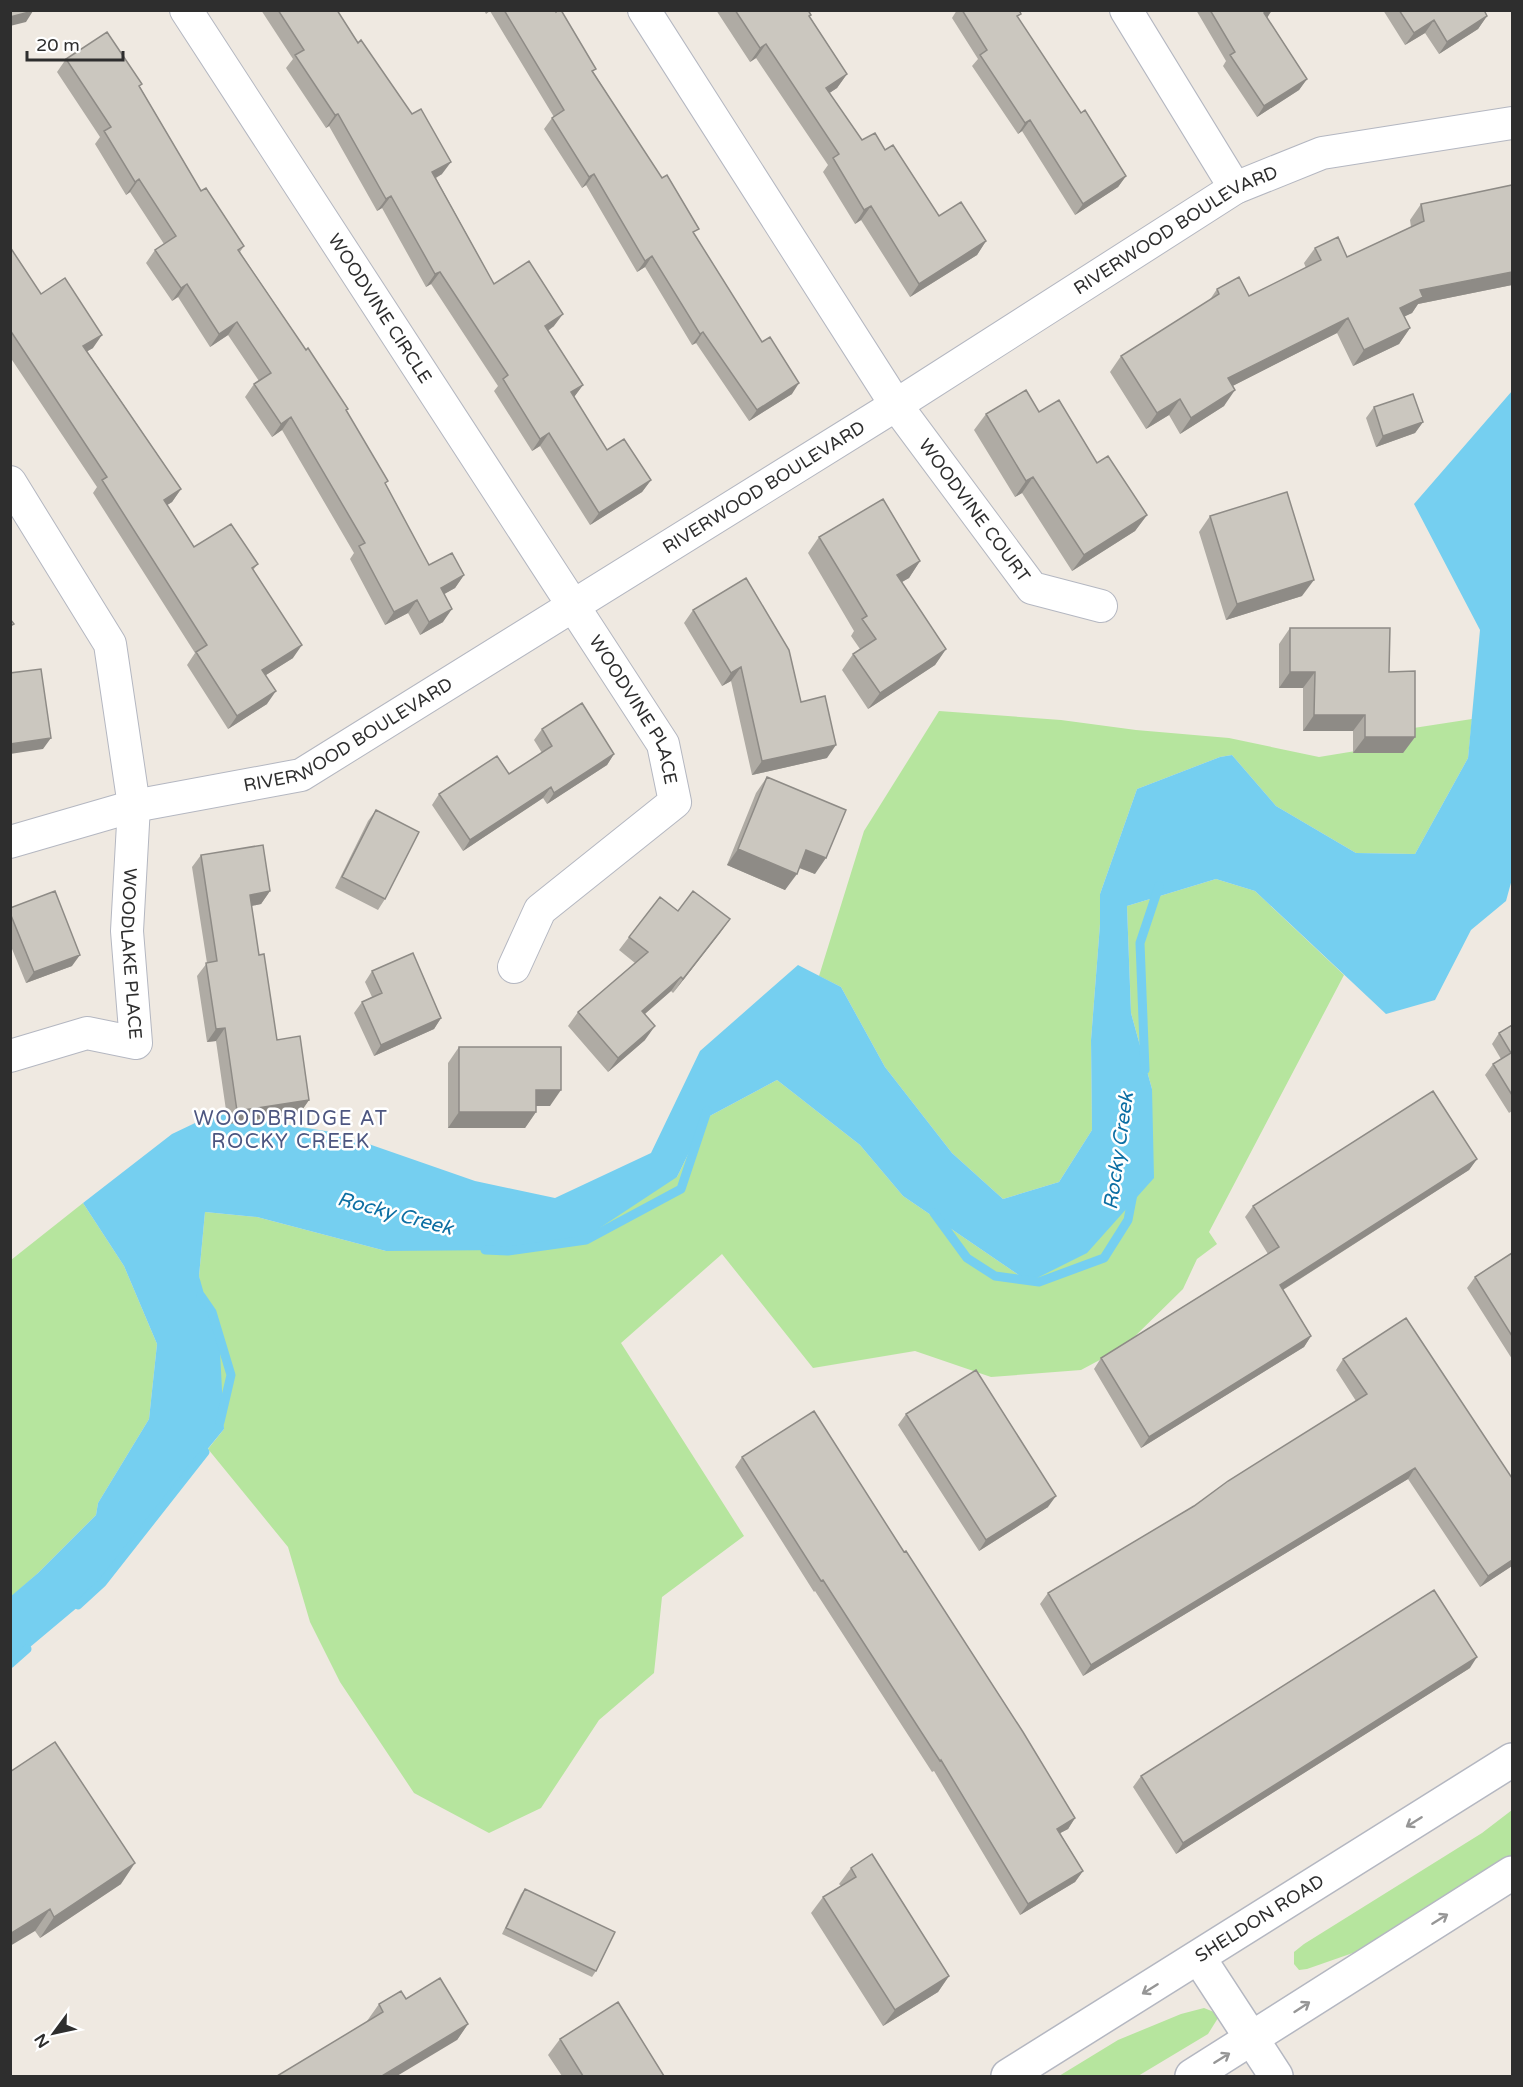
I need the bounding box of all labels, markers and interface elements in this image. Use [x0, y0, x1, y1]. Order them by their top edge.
scale bar [27, 24, 123, 62]
text: 20 m [36, 34, 80, 56]
street label: RIVERWOOD BOULEVARD [1070, 161, 1281, 299]
street label: WOODVINE CIRCLE [323, 230, 437, 387]
street label: RIVERWOOD BOULEVARD [658, 416, 869, 558]
street label: WOODVINE COURT [914, 434, 1035, 587]
street label: WOODVINE PLACE [584, 631, 682, 786]
street label: RIVERWOOD BOULEVARD [242, 673, 457, 796]
street label: WOODLAKE PLACE [116, 867, 147, 1040]
water label: Rocky Creek [1099, 1089, 1139, 1211]
district label: WOODBRIDGE AT ROCKY CREEK [194, 1107, 389, 1154]
water label: Rocky Creek [335, 1187, 457, 1241]
one-way arrow [1406, 1817, 1423, 1829]
street label: SHELDON ROAD [1191, 1870, 1328, 1967]
one-way arrow [1431, 1912, 1448, 1924]
one-way arrow [1141, 1982, 1158, 1995]
one-way arrow [1293, 2001, 1310, 2013]
north arrow [24, 2003, 84, 2063]
text: N [30, 2030, 54, 2051]
one-way arrow [1213, 2051, 1230, 2063]

